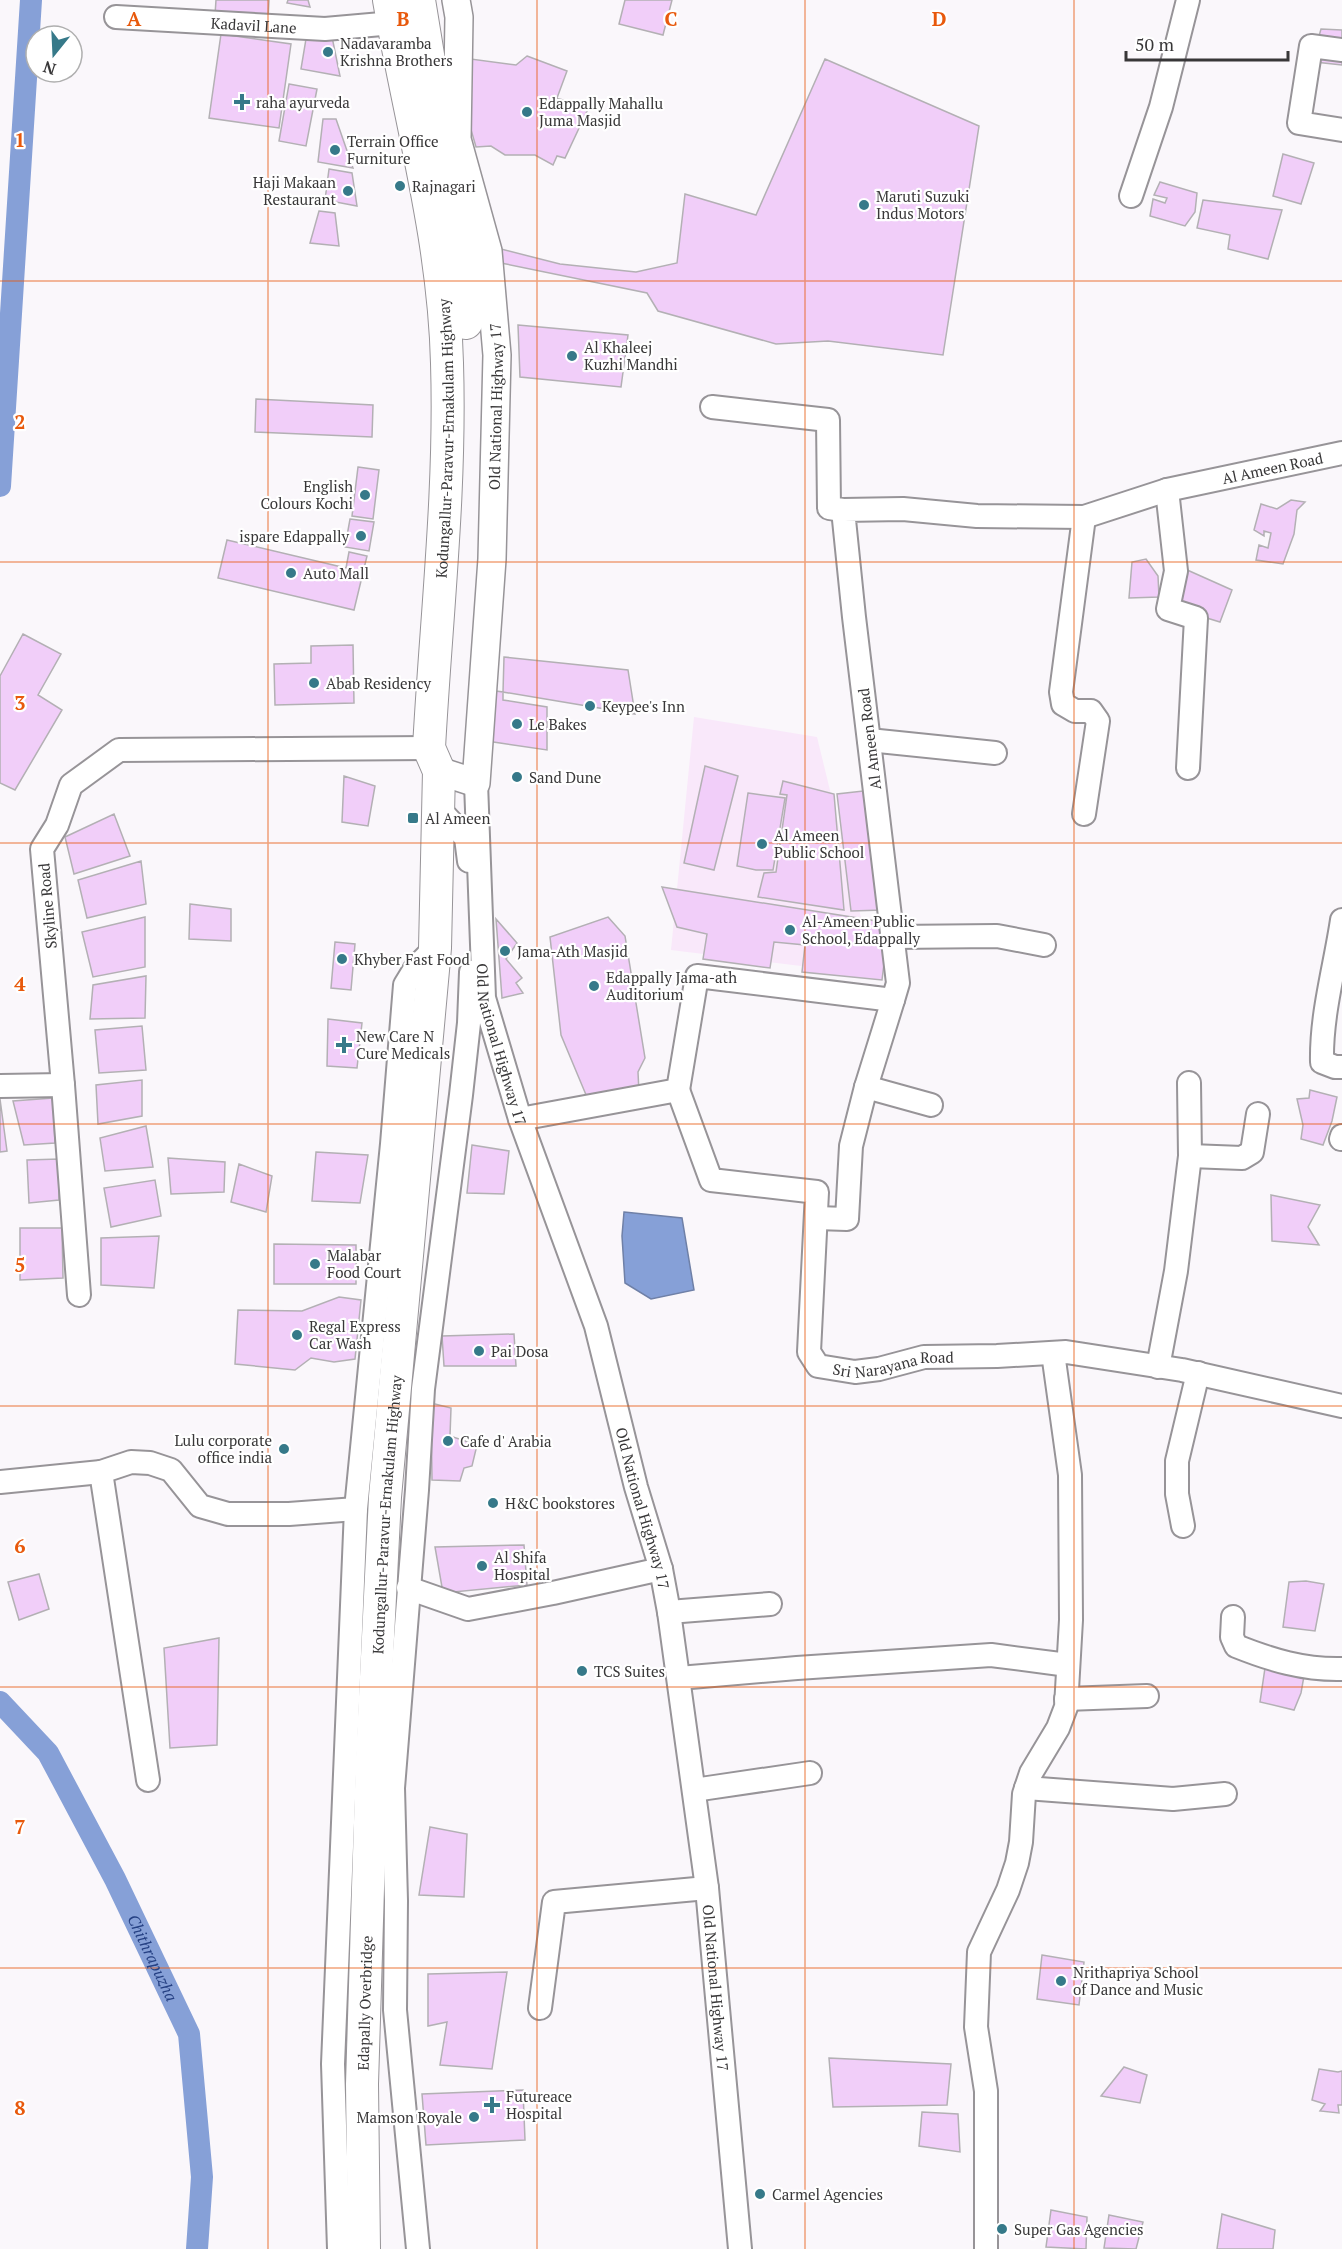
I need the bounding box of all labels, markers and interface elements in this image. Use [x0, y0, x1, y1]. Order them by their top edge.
text: A [127, 5, 142, 32]
text: B [397, 5, 410, 32]
text: C [664, 5, 678, 32]
text: D [932, 5, 946, 32]
street label: Kadavil Lane [210, 12, 297, 37]
north arrow [24, 24, 84, 84]
scale bar [1126, 24, 1288, 62]
text: 50 m [1135, 32, 1175, 56]
place label: Nadavaramba Krishna Brothers [340, 33, 453, 70]
marker: Nadavaramba Krishna Brothers [321, 45, 335, 59]
text: N [40, 56, 59, 81]
place label: raha ayurveda [256, 92, 350, 112]
marker: raha ayurveda [233, 93, 251, 111]
place label: Edappally Mahallu Juma Masjid [539, 93, 663, 130]
marker: Edappally Mahallu Juma Masjid [520, 105, 534, 119]
text: 1 [14, 126, 26, 153]
place label: Terrain Office Furniture [347, 131, 439, 168]
marker: Terrain Office Furniture [328, 143, 342, 157]
place label: Haji Makaan Restaurant [253, 172, 336, 209]
place label: Rajnagari [412, 176, 476, 196]
marker: Rajnagari [393, 179, 407, 193]
marker: Haji Makaan Restaurant [341, 184, 355, 198]
place label: Maruti Suzuki Indus Motors [876, 186, 970, 223]
marker: Maruti Suzuki Indus Motors [857, 198, 871, 212]
street label: Kodungallur-Paravur-Ernakulam Highway [431, 297, 458, 579]
street label: Old National Highway 17 [484, 322, 507, 490]
place label: Al Khaleej Kuzhi Mandhi [584, 337, 678, 374]
marker: Al Khaleej Kuzhi Mandhi [565, 349, 579, 363]
text: 2 [14, 408, 26, 435]
street label: Al Ameen Road [1220, 447, 1325, 488]
place label: English Colours Kochi [261, 476, 353, 513]
marker: English Colours Kochi [358, 488, 372, 502]
place label: ispare Edappally [239, 526, 349, 546]
marker: ispare Edappally [354, 529, 368, 543]
place label: Auto Mall [303, 563, 369, 583]
marker: Auto Mall [284, 566, 298, 580]
place label: Abab Residency [326, 673, 431, 693]
marker: Abab Residency [307, 676, 321, 690]
street label: Al Ameen Road [853, 687, 885, 791]
text: 3 [14, 689, 26, 716]
place label: Keypee's Inn [602, 696, 685, 716]
marker: Keypee's Inn [583, 699, 597, 713]
place label: Le Bakes [529, 714, 587, 734]
marker: Le Bakes [510, 717, 524, 731]
place label: Sand Dune [529, 767, 601, 787]
marker: Sand Dune [510, 770, 524, 784]
place label: Al Ameen [425, 808, 490, 828]
marker: Al Ameen [406, 811, 420, 825]
place label: Al Ameen Public School [774, 825, 864, 862]
marker: Al Ameen Public School [755, 837, 769, 851]
street label: Skyline Road [33, 862, 61, 950]
place label: Al-Ameen Public School, Edappally [802, 911, 920, 948]
marker: Al-Ameen Public School, Edappally [783, 923, 797, 937]
place label: Jama-Ath Masjid [517, 941, 628, 961]
marker: Jama-Ath Masjid [498, 944, 512, 958]
place label: Khyber Fast Food [354, 949, 470, 969]
marker: Khyber Fast Food [335, 952, 349, 966]
street label: Old National Highway 17 [473, 963, 532, 1128]
place label: Edappally Jama-ath Auditorium [606, 967, 737, 1004]
text: 4 [14, 970, 26, 997]
marker: Edappally Jama-ath Auditorium [587, 979, 601, 993]
place label: New Care N Cure Medicals [356, 1026, 450, 1063]
marker: New Care N Cure Medicals [337, 1038, 351, 1052]
place label: Malabar Food Court [327, 1245, 402, 1282]
text: 5 [14, 1251, 26, 1278]
marker: Malabar Food Court [308, 1257, 322, 1271]
place label: Regal Express Car Wash [309, 1316, 401, 1353]
marker: Regal Express Car Wash [290, 1328, 304, 1342]
place label: Pai Dosa [491, 1341, 549, 1361]
marker: Pai Dosa [472, 1344, 486, 1358]
street label: Sri Narayana Road [831, 1347, 954, 1382]
street label: Kodungallur-Paravur-Ernakulam Highway [367, 1374, 406, 1655]
street label: Old National Highway 17 [612, 1425, 674, 1591]
place label: Lulu corporate office india [174, 1430, 272, 1467]
place label: Cafe d' Arabia [460, 1431, 552, 1451]
marker: Cafe d' Arabia [441, 1434, 455, 1448]
marker: Lulu corporate office india [277, 1442, 291, 1456]
place label: H&C bookstores [505, 1493, 615, 1513]
marker: H&C bookstores [486, 1496, 500, 1510]
text: 6 [14, 1532, 26, 1559]
place label: Al Shifa Hospital [494, 1547, 550, 1584]
marker: Al Shifa Hospital [475, 1559, 489, 1573]
place label: TCS Suites [594, 1661, 665, 1681]
marker: TCS Suites [575, 1664, 589, 1678]
text: 7 [14, 1813, 26, 1840]
street label: Old National Highway 17 [699, 1904, 734, 2072]
water label: Chithrapuzha [122, 1911, 183, 2005]
street label: Edapally Overbridge [352, 1935, 377, 2071]
place label: Nrithapriya School of Dance and Music [1073, 1962, 1203, 1999]
marker: Nrithapriya School of Dance and Music [1054, 1974, 1068, 1988]
place label: Futureace Hospital [506, 2086, 572, 2123]
text: 8 [14, 2094, 26, 2121]
marker: Futureace Hospital [483, 2096, 501, 2114]
place label: Mamson Royale [357, 2107, 462, 2127]
marker: Mamson Royale [467, 2110, 481, 2124]
place label: Carmel Agencies [772, 2184, 883, 2204]
marker: Carmel Agencies [753, 2187, 767, 2201]
place label: Super Gas Agencies [1014, 2219, 1143, 2239]
marker: Super Gas Agencies [995, 2222, 1009, 2236]

